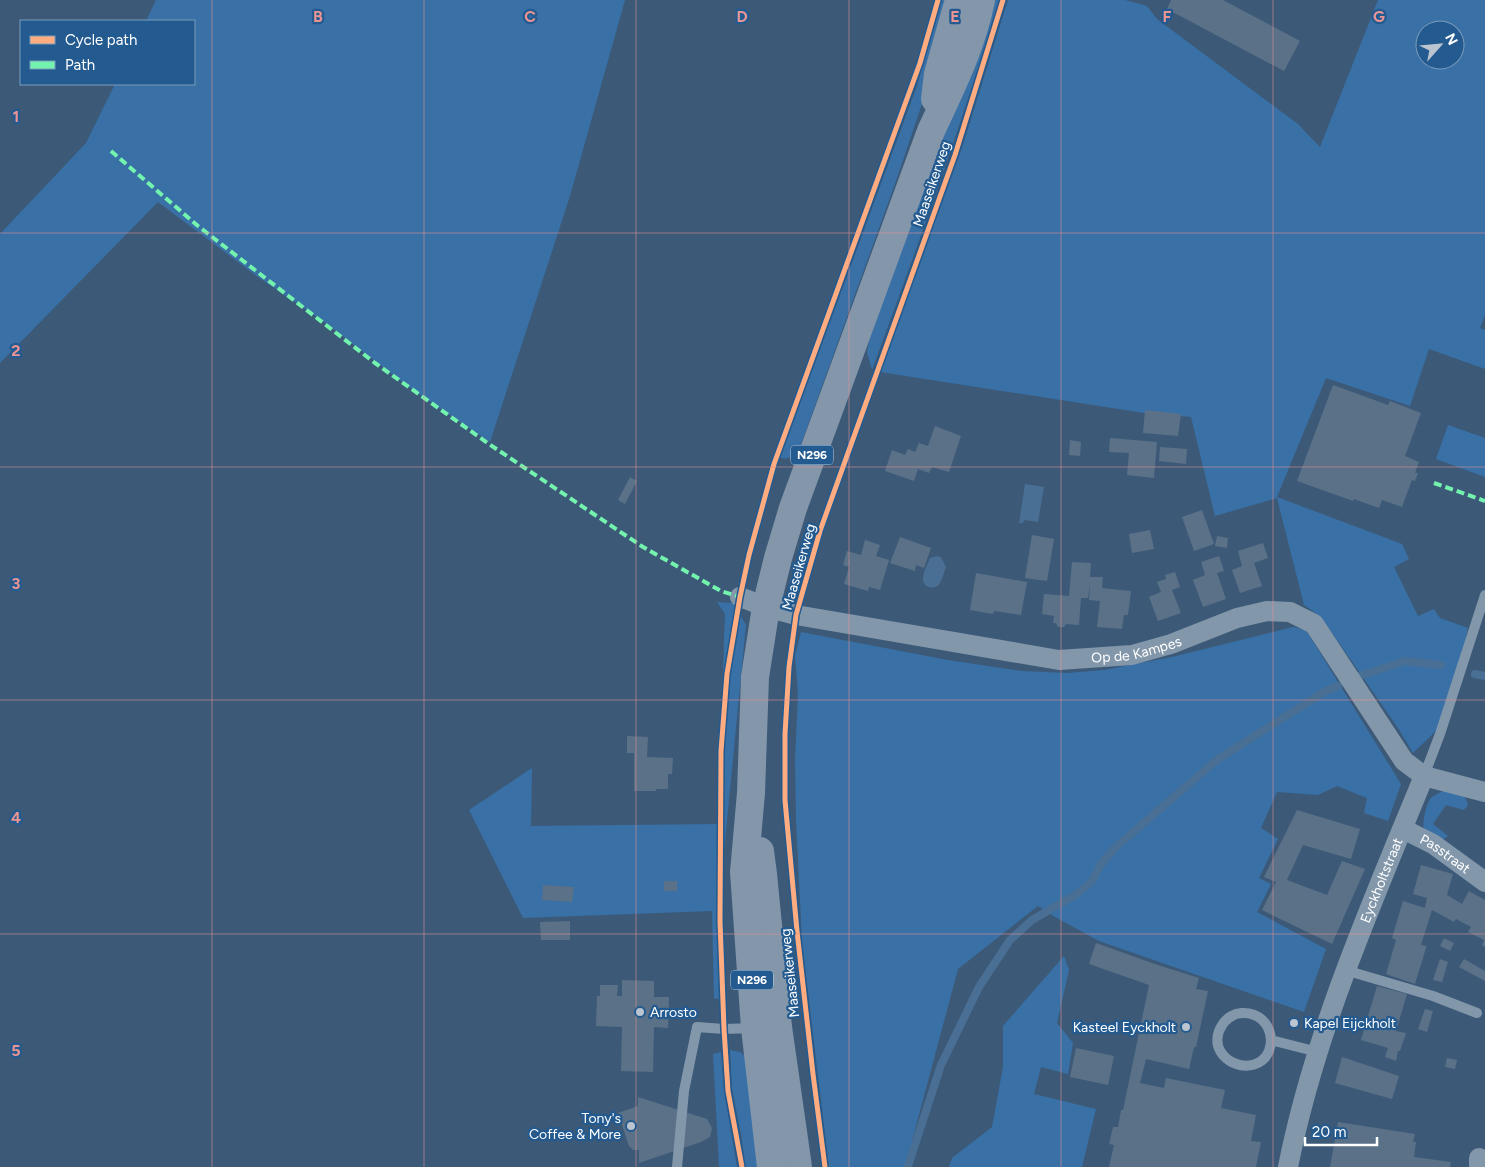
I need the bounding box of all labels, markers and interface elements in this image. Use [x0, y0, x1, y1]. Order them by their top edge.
text: B [313, 7, 323, 26]
text: C [524, 7, 536, 26]
text: D [736, 7, 748, 26]
text: E [950, 7, 960, 26]
text: F [1163, 7, 1172, 26]
text: G [1373, 7, 1385, 26]
legend [20, 20, 195, 85]
north arrow [1415, 20, 1465, 70]
text: Cycle path [65, 31, 137, 49]
text: N [1441, 31, 1461, 48]
text: Path [65, 56, 95, 74]
text: 1 [13, 107, 19, 126]
street label: Maaseikerweg [909, 139, 955, 229]
text: 2 [11, 341, 21, 360]
road number: N296 [791, 446, 833, 464]
street label: Maaseikerweg [779, 522, 819, 612]
text: 3 [12, 574, 21, 593]
street label: Op de Kampes [1091, 632, 1184, 666]
text: 4 [11, 808, 21, 827]
street label: Passtraat [1417, 830, 1474, 877]
street label: Eyckholtstraat [1356, 835, 1406, 925]
street label: Maaseikerweg [777, 928, 803, 1018]
road number: N296 [731, 970, 773, 990]
place label: Arrosto [650, 1004, 697, 1021]
marker: Arrosto [634, 1006, 646, 1018]
place label: Kapel Eijckholt [1304, 1015, 1396, 1032]
marker: Kapel Eijckholt [1288, 1017, 1300, 1029]
place label: Kasteel Eyckholt [1073, 1019, 1176, 1036]
marker: Kasteel Eyckholt [1180, 1021, 1192, 1033]
text: 5 [11, 1041, 21, 1060]
place label: Tony's Coffee & More [529, 1110, 621, 1143]
scale bar [1305, 1114, 1378, 1146]
marker: Tony's Coffee & More [625, 1120, 637, 1132]
text: 20 m [1312, 1123, 1346, 1141]

